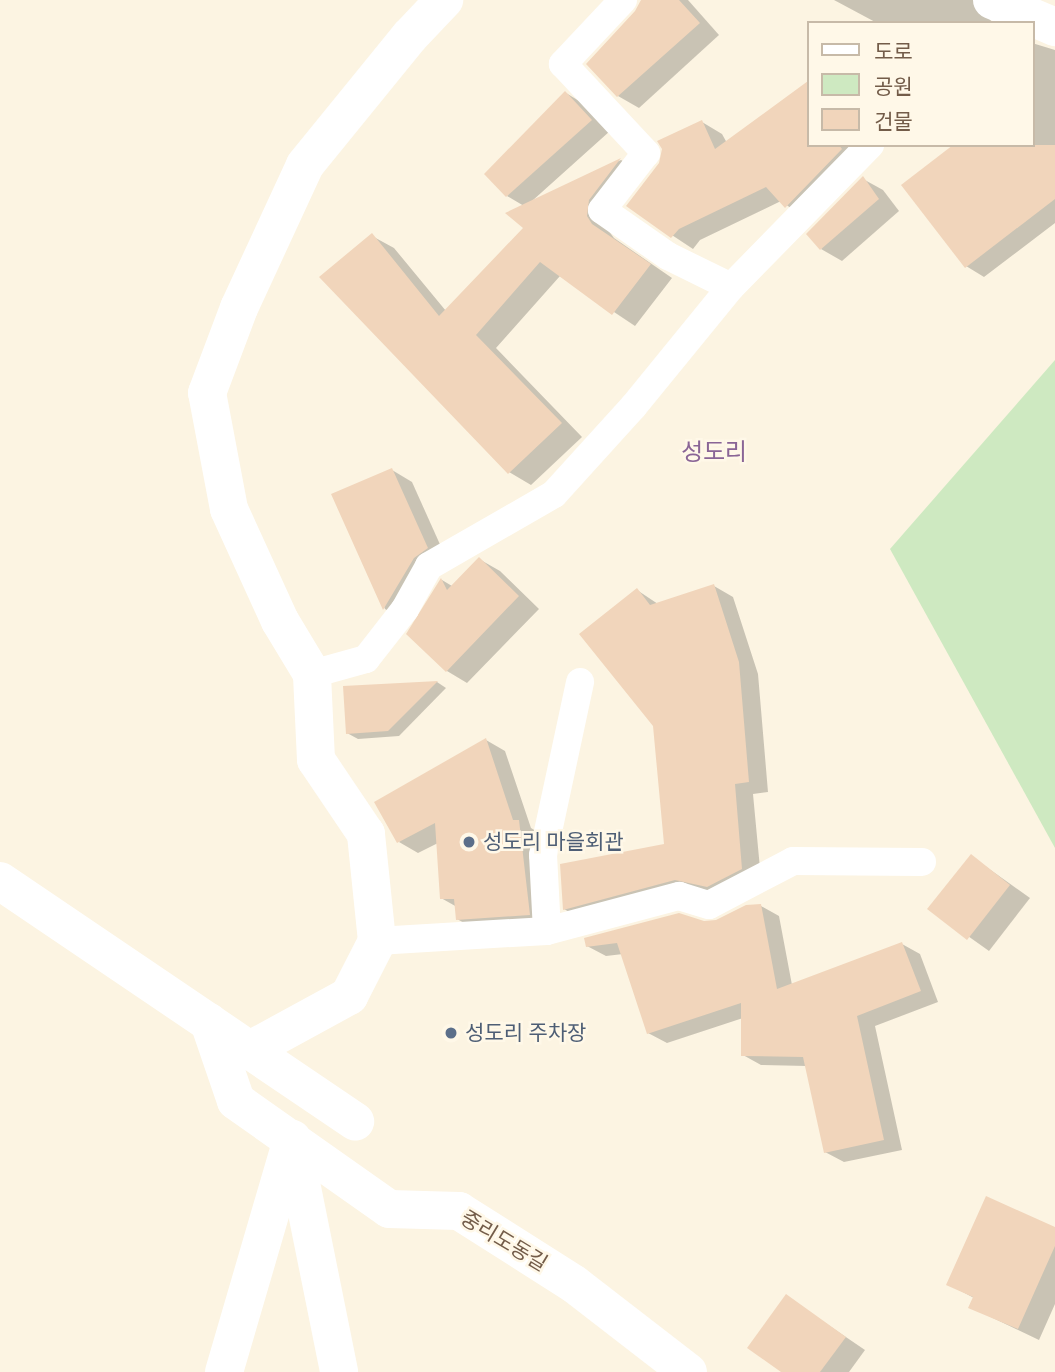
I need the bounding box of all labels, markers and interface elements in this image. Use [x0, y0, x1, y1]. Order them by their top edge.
legend [806, 21, 1034, 147]
text: 도로 [874, 38, 913, 65]
text: 공원 [874, 73, 913, 100]
text: 건물 [874, 108, 913, 135]
district label: 성도리 [681, 438, 747, 466]
place label: 성도리 마을회관 [483, 829, 624, 855]
marker: 성도리 마을회관 [461, 834, 477, 850]
place label: 성도리 주차장 [465, 1020, 586, 1046]
marker: 성도리 주차장 [443, 1025, 459, 1041]
street label: 중리도동길 [456, 1205, 552, 1277]

